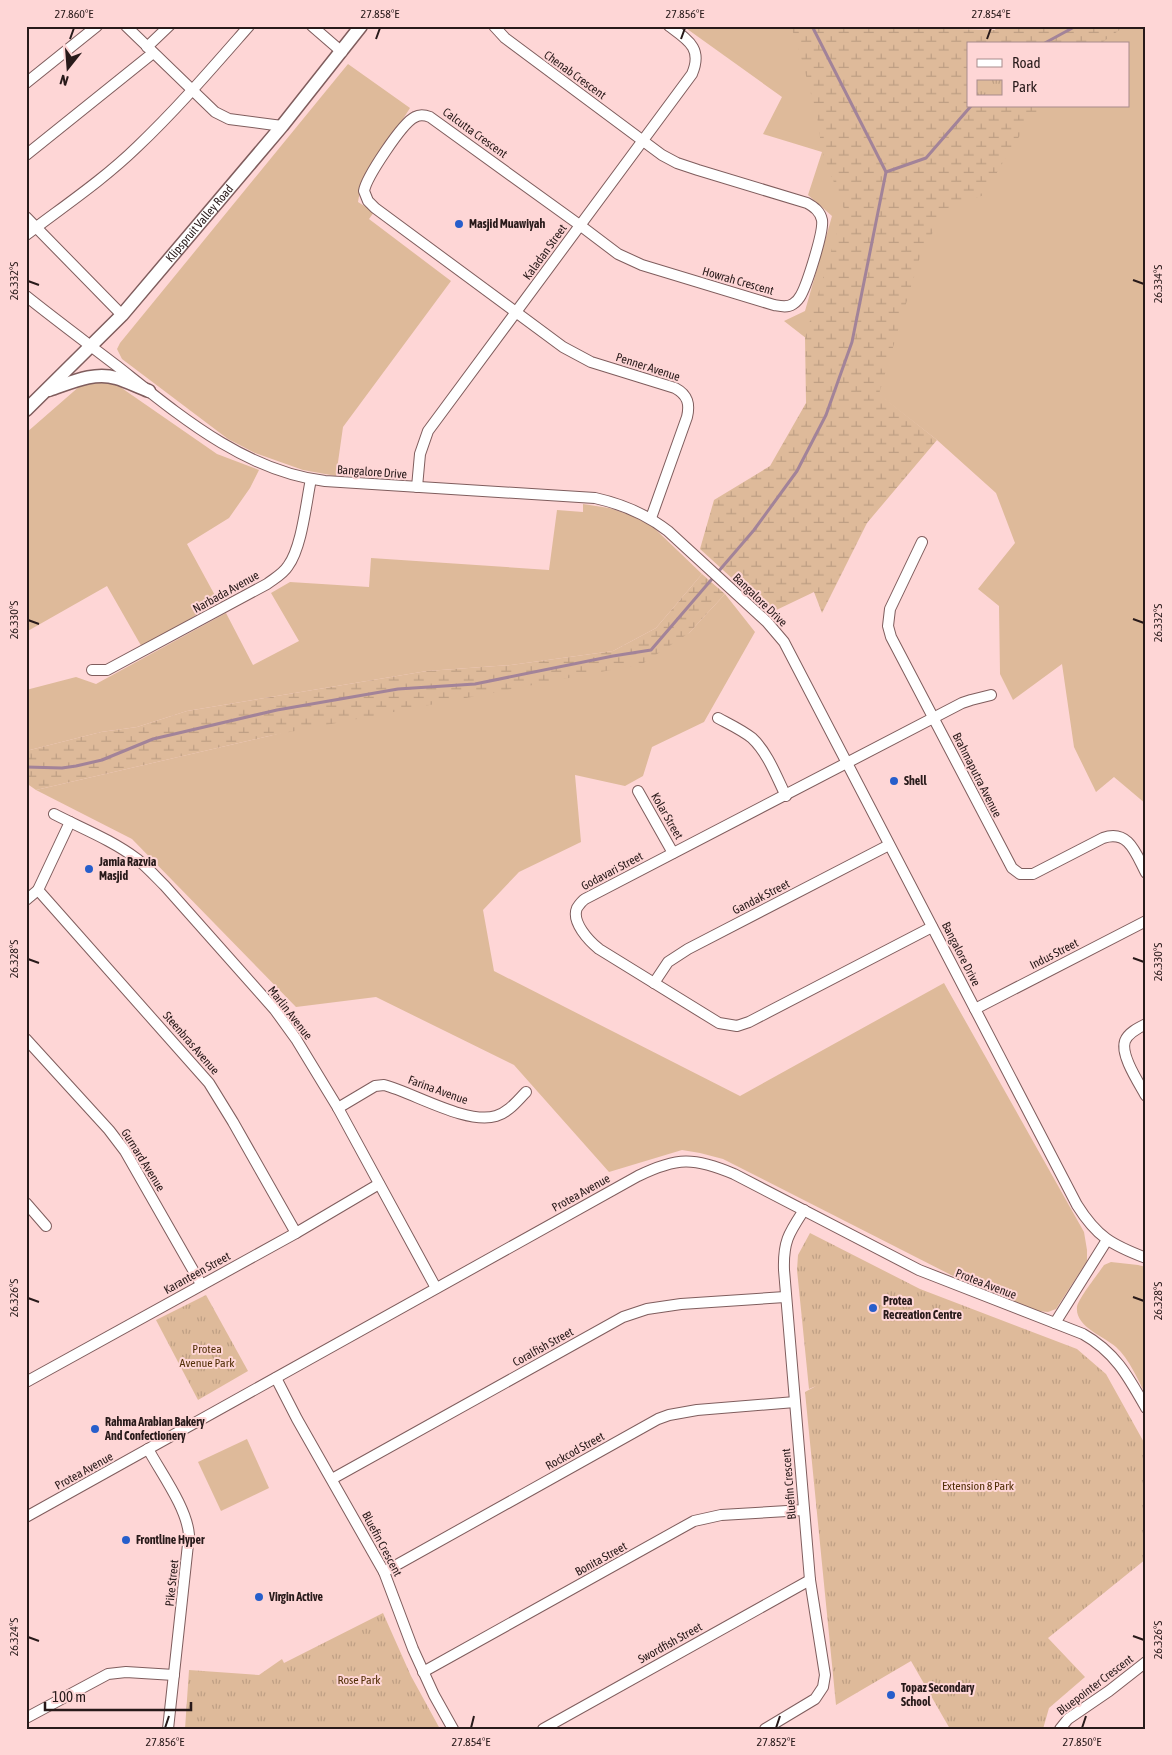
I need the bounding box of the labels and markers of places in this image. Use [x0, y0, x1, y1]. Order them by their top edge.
place label: Masjid Muawiyah [469, 217, 545, 231]
marker: Masjid Muawiyah [453, 218, 465, 230]
place label: Shell [904, 774, 927, 788]
marker: Shell [888, 775, 900, 787]
place label: Jamia Razvia Masjid [98, 855, 157, 883]
marker: Jamia Razvia Masjid [83, 863, 95, 875]
place label: Protea Recreation Centre [883, 1294, 962, 1322]
marker: Protea Recreation Centre [867, 1302, 879, 1314]
place label: Rahma Arabian Bakery And Confectionery [104, 1415, 205, 1443]
marker: Rahma Arabian Bakery And Confectionery [89, 1423, 101, 1435]
place label: Frontline Hyper [136, 1533, 205, 1547]
marker: Frontline Hyper [120, 1534, 132, 1546]
place label: Virgin Active [268, 1590, 324, 1604]
marker: Virgin Active [253, 1591, 265, 1603]
place label: Topaz Secondary School [901, 1681, 975, 1709]
marker: Topaz Secondary School [885, 1689, 897, 1701]

